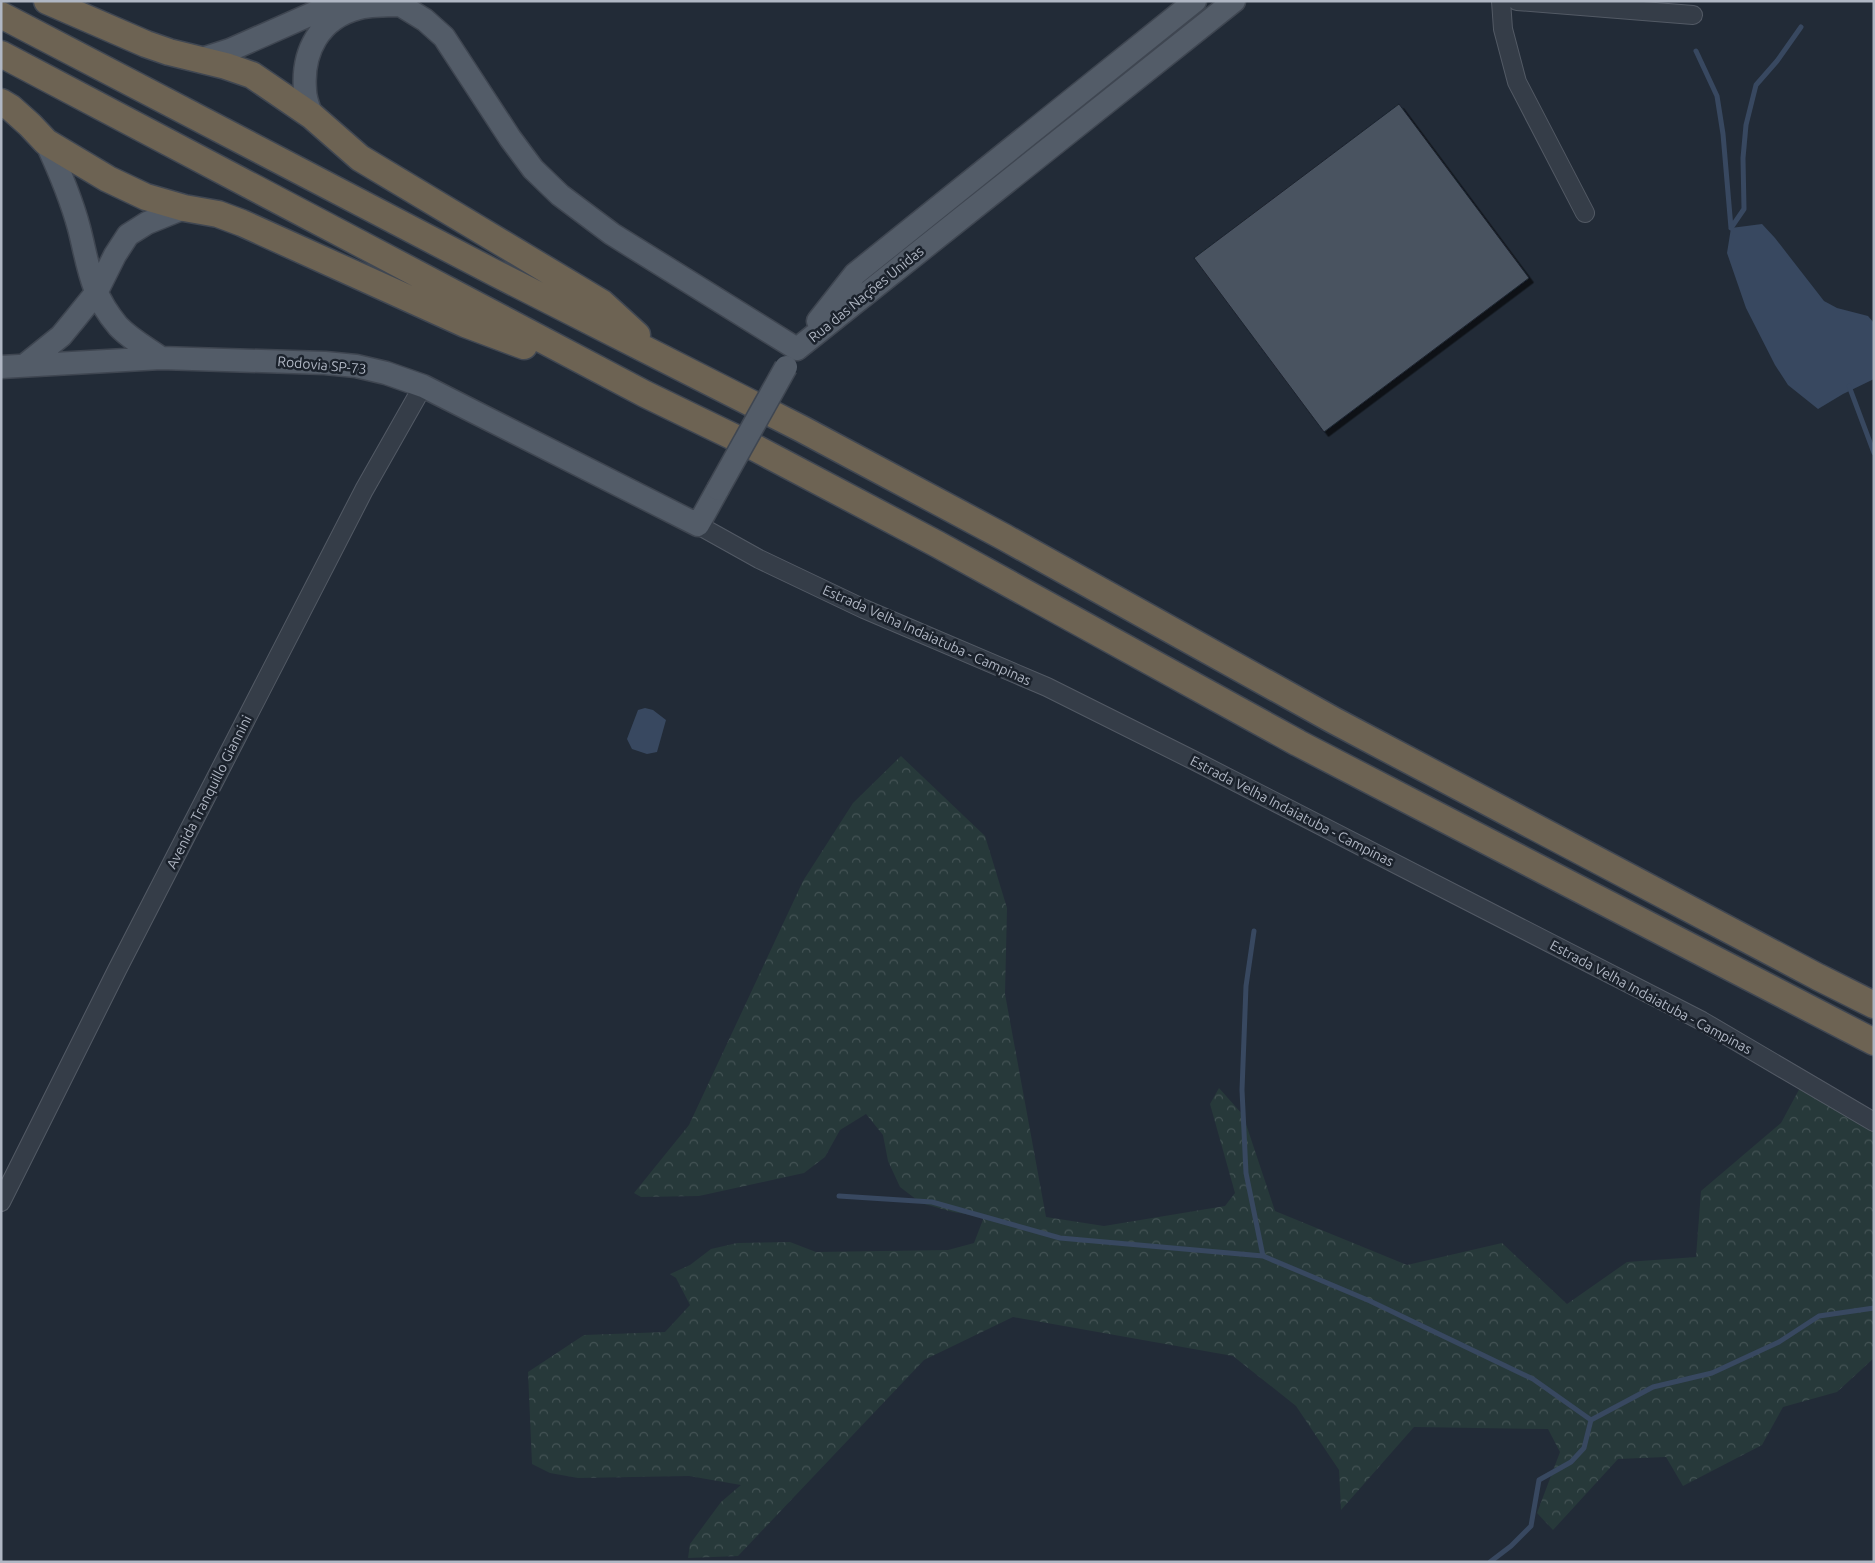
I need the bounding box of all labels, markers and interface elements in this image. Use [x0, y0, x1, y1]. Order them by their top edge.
street label: Rua das Nações Unidas [805, 243, 927, 345]
street label: Rodovia SP-73 [277, 353, 367, 377]
street label: Estrada Velha Indaiatuba - Campinas [820, 582, 1034, 688]
street label: Avenida Tranquillo Giannini [163, 713, 255, 871]
street label: Estrada Velha Indaiatuba - Campinas [1188, 752, 1396, 870]
street label: Estrada Velha Indaiatuba - Campinas [1547, 937, 1755, 1057]

